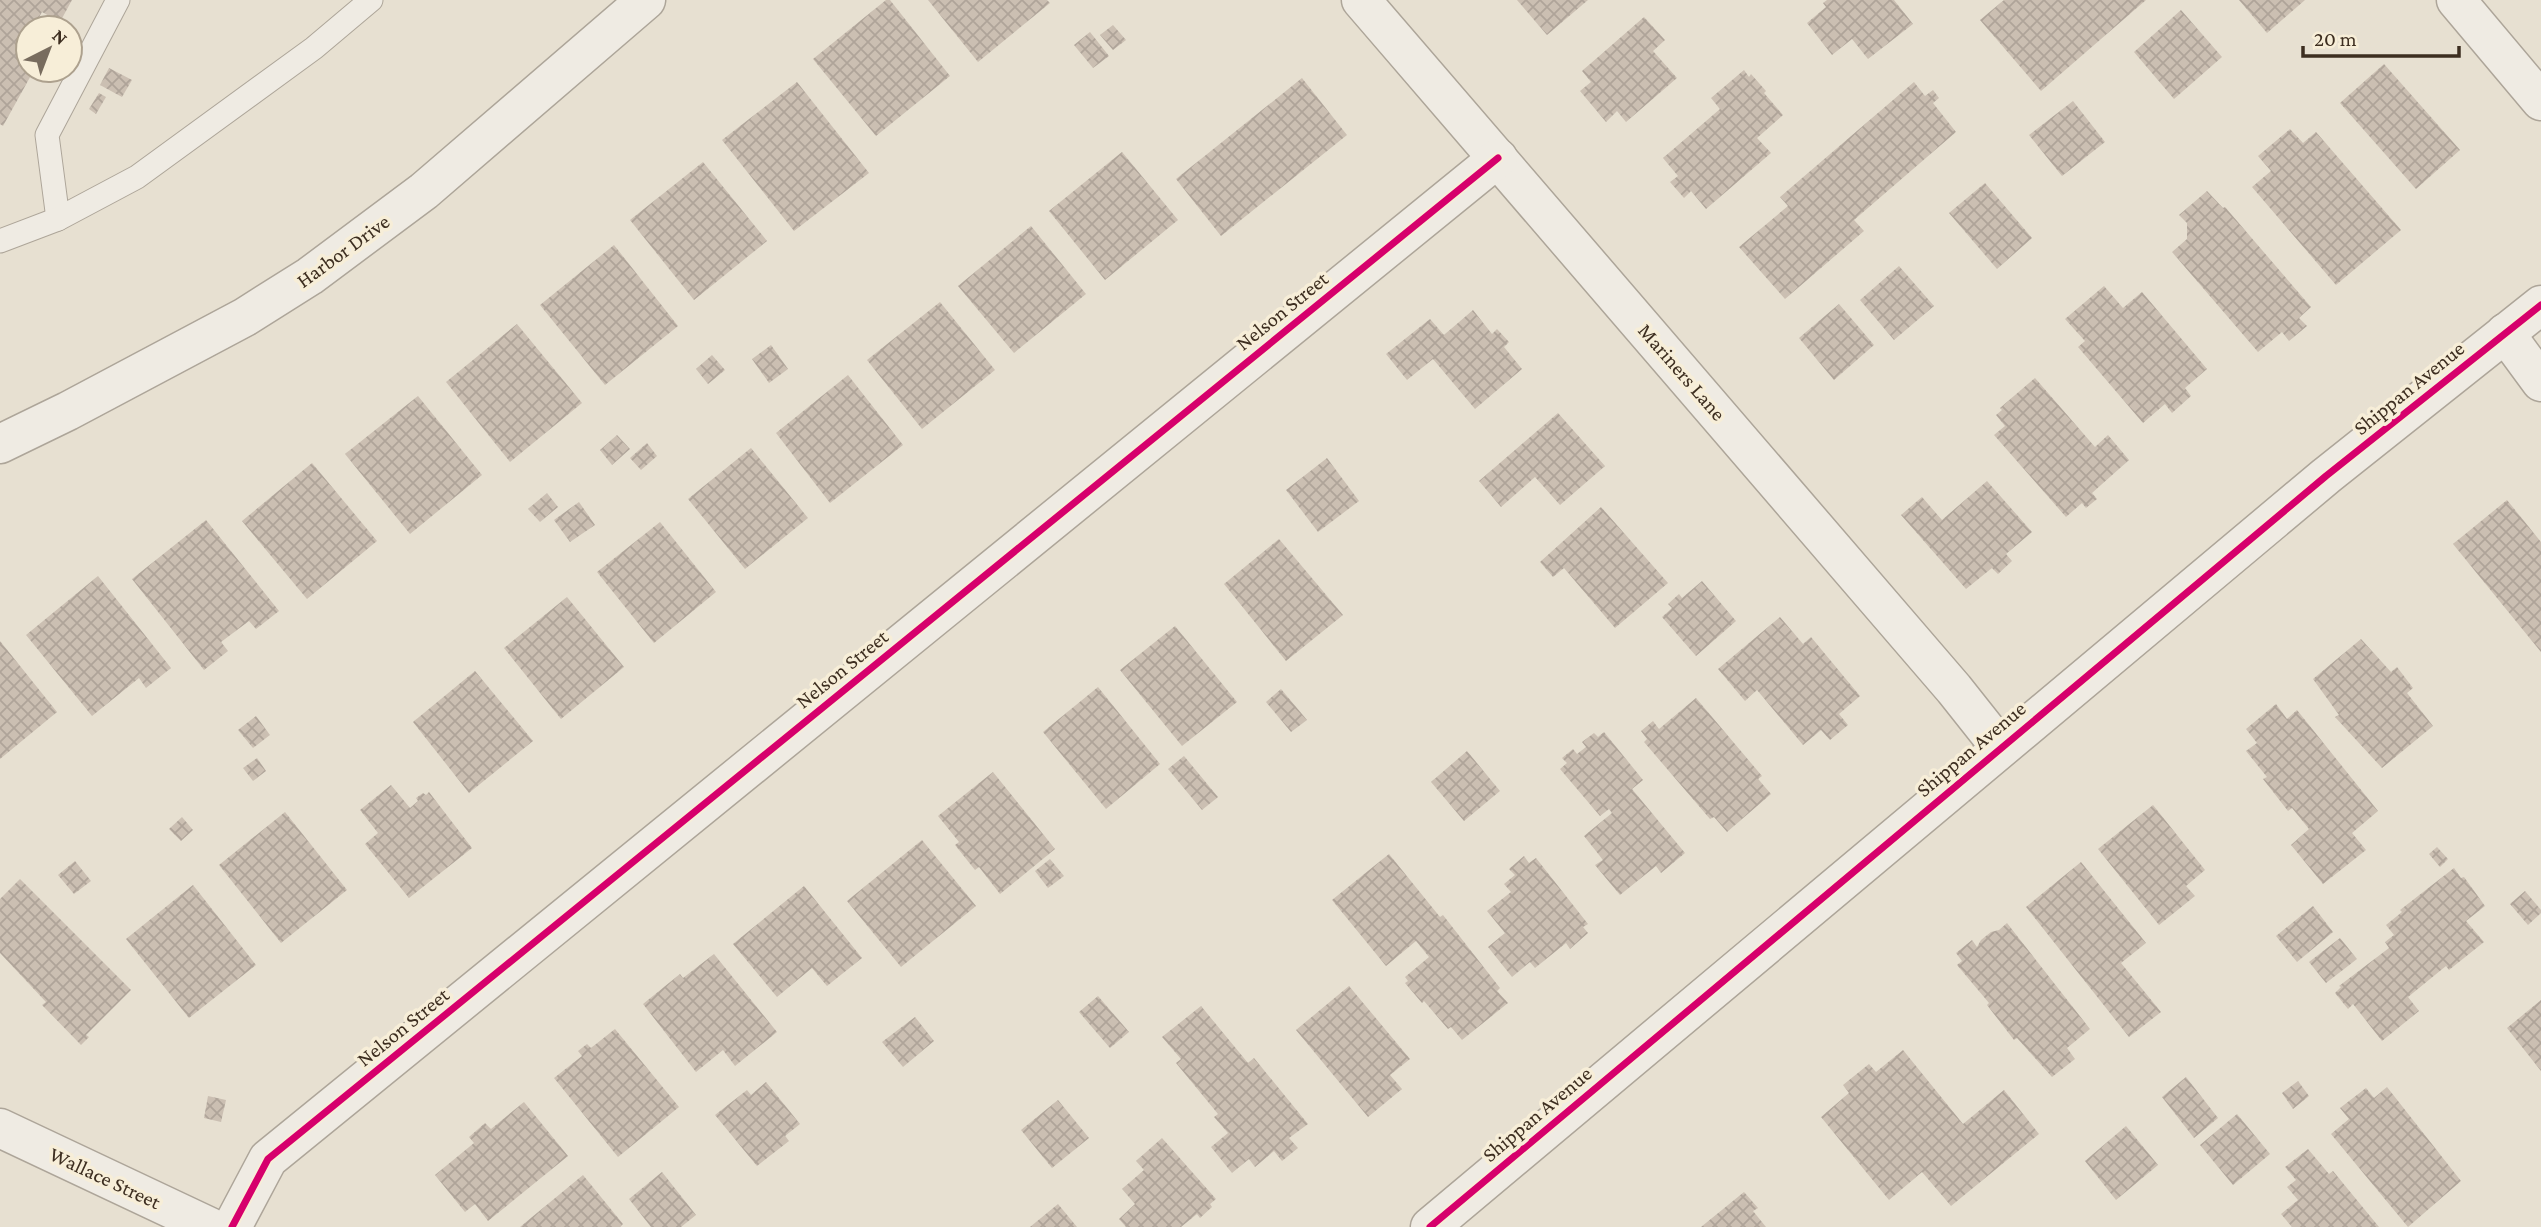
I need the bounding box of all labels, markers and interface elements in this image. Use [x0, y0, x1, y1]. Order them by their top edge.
north arrow [14, 14, 84, 84]
scale bar [2303, 14, 2459, 58]
text: N [48, 25, 72, 49]
text: 20 m [2314, 27, 2357, 51]
street label: Harbor Drive [292, 209, 394, 293]
street label: Nelson Street [1231, 266, 1334, 355]
street label: Mariners Lane [1633, 319, 1731, 425]
street label: Shippan Avenue [2349, 336, 2469, 440]
street label: Nelson Street [791, 624, 894, 713]
street label: Shippan Avenue [1911, 696, 2031, 802]
street label: Nelson Street [352, 982, 455, 1071]
street label: Shippan Avenue [1477, 1061, 1597, 1167]
street label: Wallace Street [46, 1142, 165, 1215]

